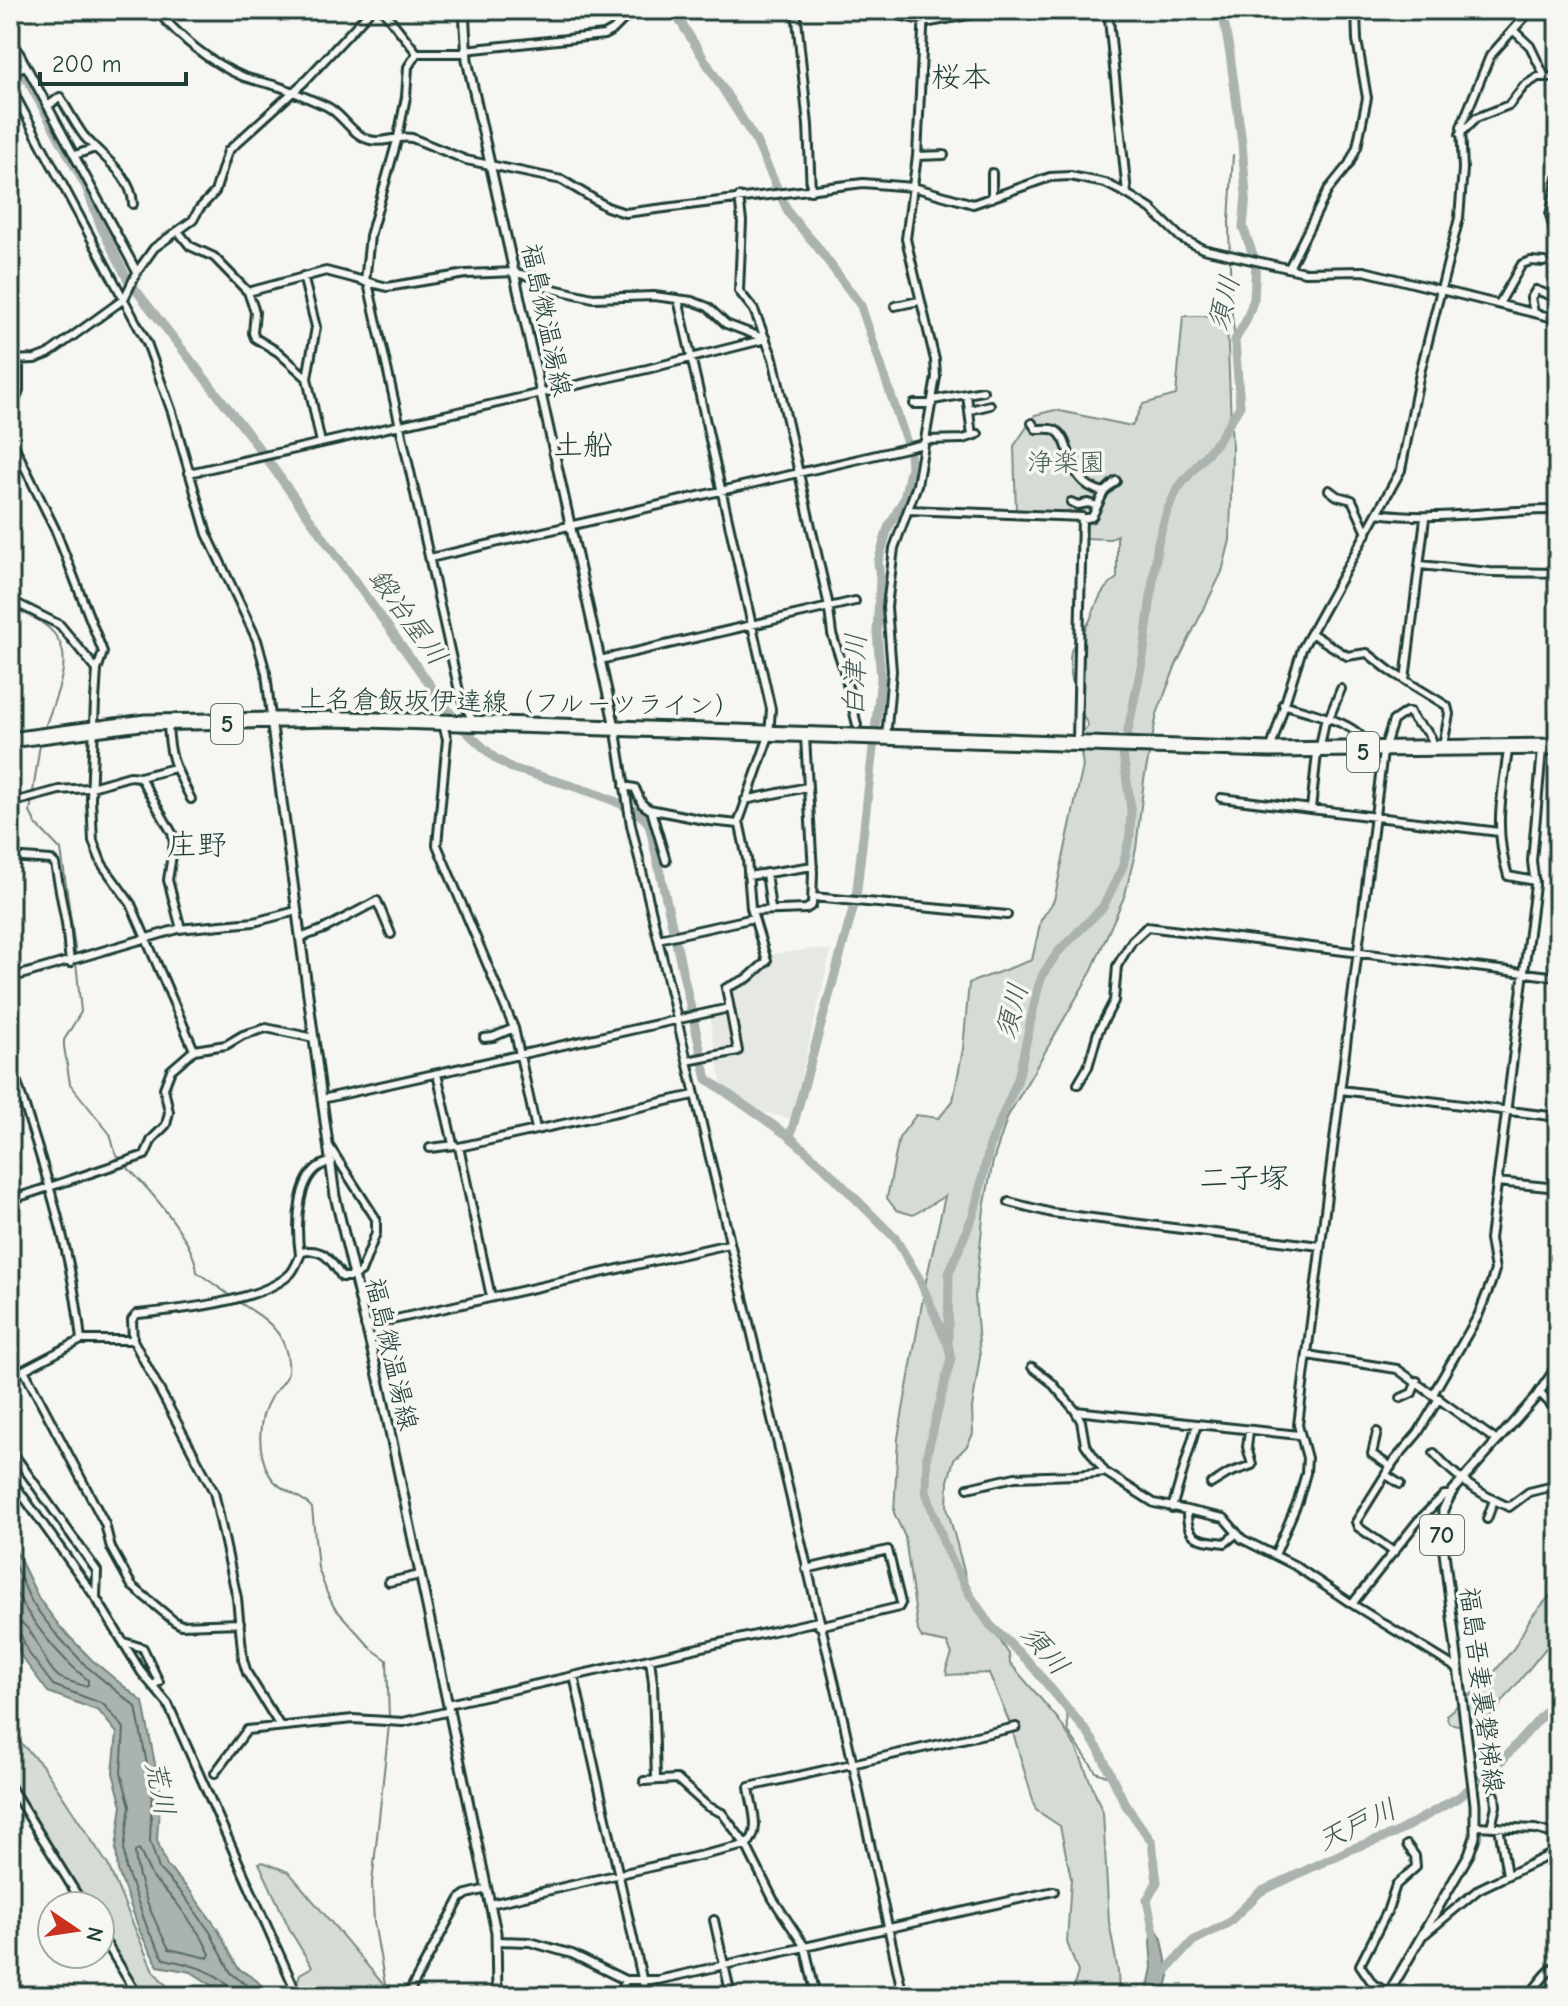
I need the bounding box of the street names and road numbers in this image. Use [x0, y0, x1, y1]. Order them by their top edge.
street label: 福島微温湯線 [515, 241, 577, 399]
street label: 上名倉飯坂伊達線（フルーツライン） [300, 684, 740, 722]
road number: 5 [211, 704, 243, 744]
road number: 5 [1347, 732, 1379, 772]
street label: 福島微温湯線 [359, 1275, 423, 1433]
road number: 70 [1420, 1515, 1464, 1555]
street label: 福島吾妻裏磐梯線 [1453, 1585, 1509, 1795]

